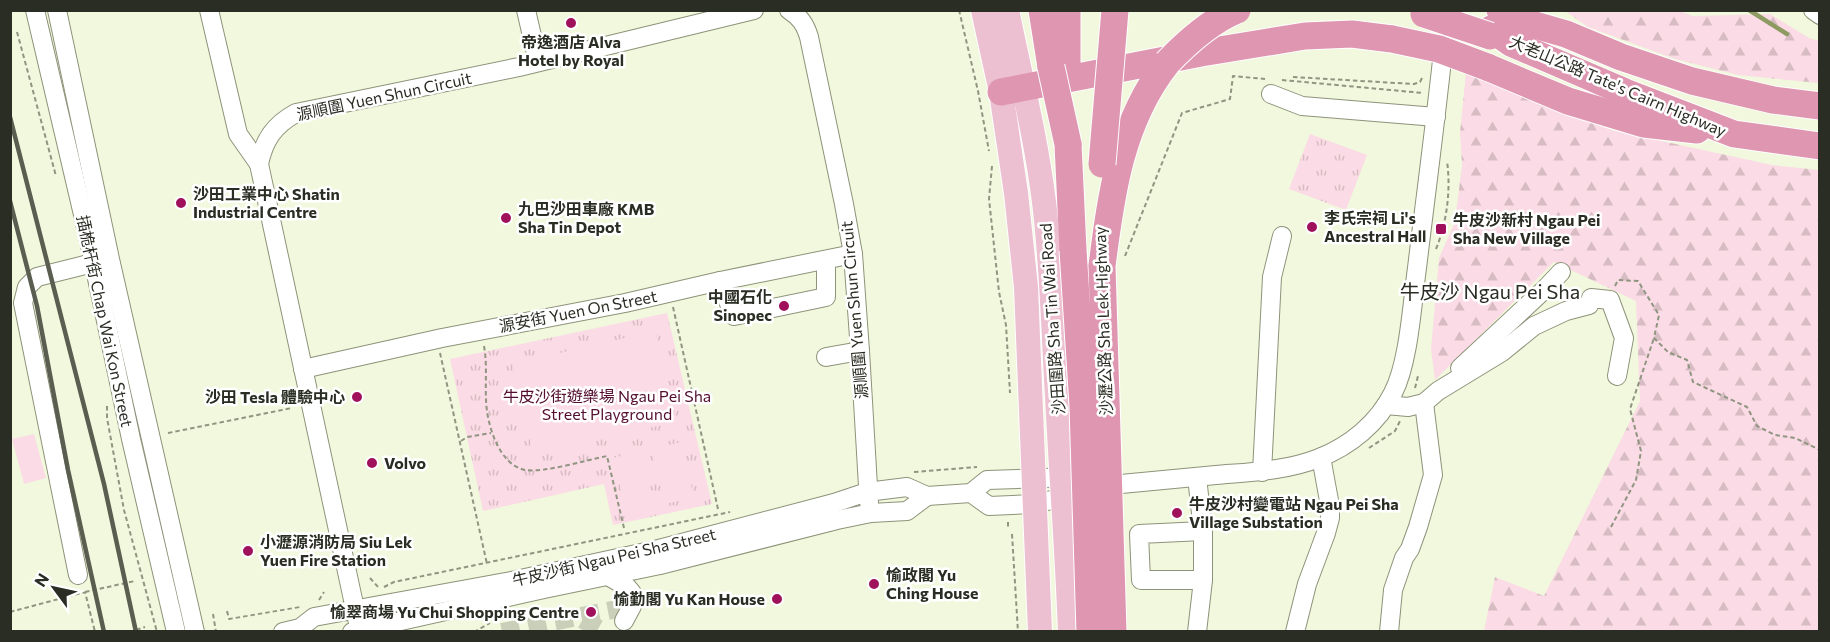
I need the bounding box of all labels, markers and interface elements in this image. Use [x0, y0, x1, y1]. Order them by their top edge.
marker: 帝逸酒店 Alva Hotel by Royal [564, 16, 578, 30]
street label: 大老山公路 Tate's Cairn Highway [1507, 31, 1729, 140]
place label: 帝逸酒店 Alva Hotel by Royal [518, 32, 624, 69]
street label: 源順圍 Yuen Shun Circuit [295, 68, 474, 123]
place label: 沙田工業中心 Shatin Industrial Centre [193, 184, 340, 221]
marker: 沙田工業中心 Shatin Industrial Centre [174, 196, 188, 210]
place label: 九巴沙田車廠 KMB Sha Tin Depot [518, 199, 655, 236]
place label: 李氏宗祠 Li's Ancestral Hall [1324, 208, 1426, 245]
place label: 牛皮沙新村 Ngau Pei Sha New Village [1453, 210, 1600, 247]
marker: 九巴沙田車廠 KMB Sha Tin Depot [499, 211, 513, 225]
street label: 插桅杆街 Chap Wai Kon Street [74, 213, 137, 429]
street label: 源順圍 Yuen Shun Circuit [836, 220, 871, 400]
marker: 李氏宗祠 Li's Ancestral Hall [1305, 220, 1319, 234]
marker: 牛皮沙新村 Ngau Pei Sha New Village [1434, 222, 1448, 236]
street label: 沙田圍路 Sha Tin Wai Road [1035, 223, 1068, 415]
street label: 沙瀝公路 Sha Lek Highway [1090, 226, 1115, 416]
district label: 牛皮沙 Ngau Pei Sha [1400, 279, 1580, 303]
street label: 源安街 Yuen On Street [497, 286, 659, 335]
place label: 中國石化 Sinopec [708, 287, 772, 324]
marker: 中國石化 Sinopec [777, 299, 791, 313]
park label: 牛皮沙街遊樂場 Ngau Pei Sha Street Playground [503, 386, 711, 423]
place label: 沙田 Tesla 體驗中心 [205, 387, 345, 406]
marker: 沙田 Tesla 體驗中心 [350, 390, 364, 404]
place label: Volvo [384, 453, 427, 472]
marker: Volvo [365, 456, 379, 470]
place label: 牛皮沙村變電站 Ngau Pei Sha Village Substation [1189, 494, 1399, 531]
marker: 牛皮沙村變電站 Ngau Pei Sha Village Substation [1170, 506, 1184, 520]
street label: 牛皮沙街 Ngau Pei Sha Street [510, 524, 718, 589]
place label: 小瀝源消防局 Siu Lek Yuen Fire Station [260, 532, 413, 569]
marker: 小瀝源消防局 Siu Lek Yuen Fire Station [241, 544, 255, 558]
north arrow [24, 558, 84, 618]
place label: 愉政閣 Yu Ching House [886, 565, 978, 602]
text: N [30, 569, 52, 590]
marker: 愉政閣 Yu Ching House [867, 577, 881, 591]
place label: 愉勤閣 Yu Kan House [613, 589, 765, 608]
marker: 愉勤閣 Yu Kan House [770, 592, 784, 606]
place label: 愉翠商場 Yu Chui Shopping Centre [330, 602, 579, 621]
marker: 愉翠商場 Yu Chui Shopping Centre [584, 605, 598, 619]

